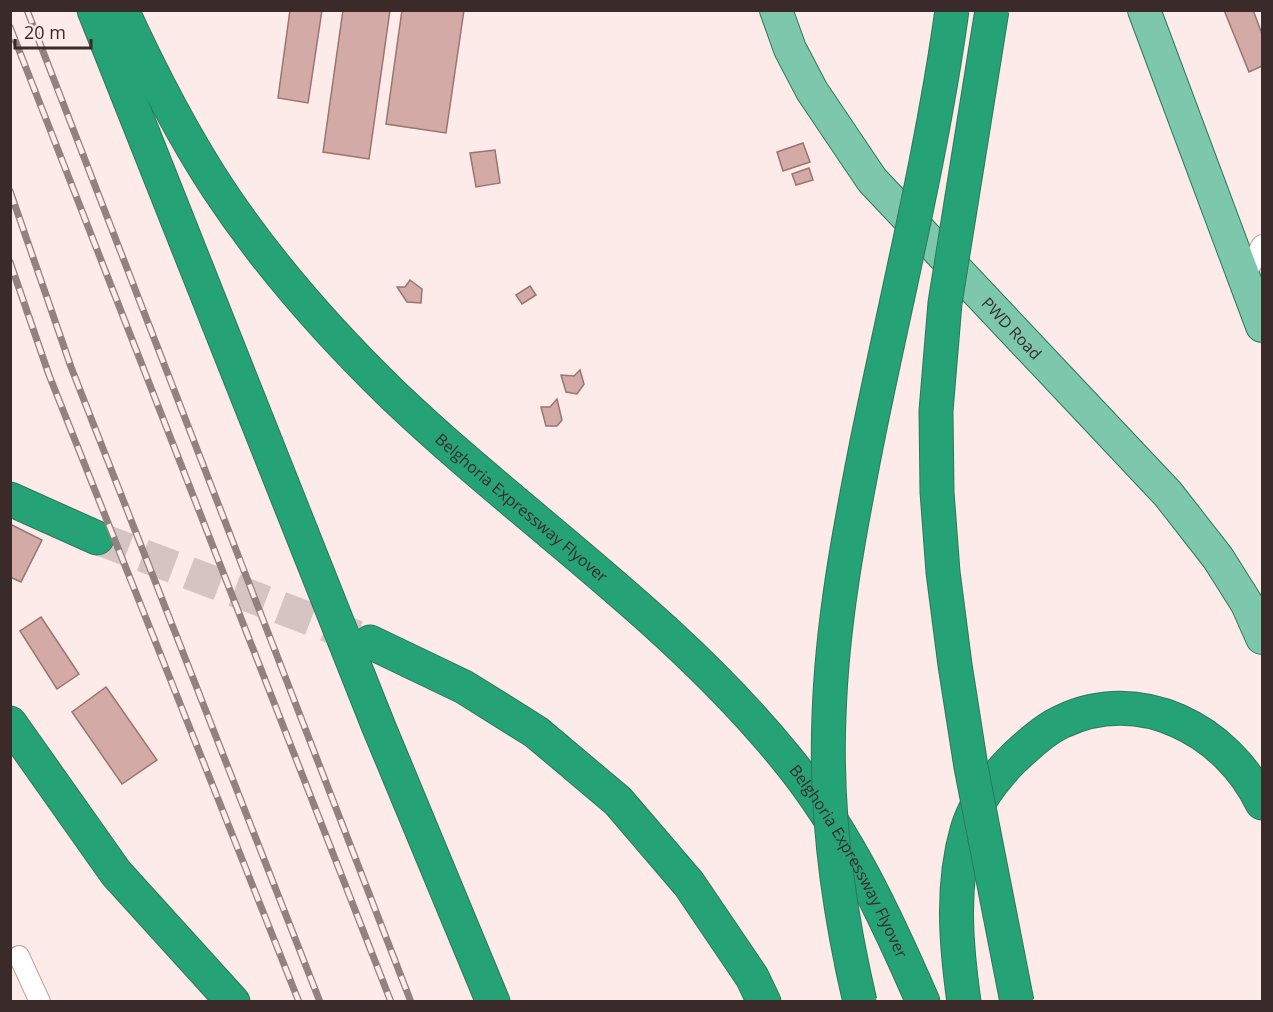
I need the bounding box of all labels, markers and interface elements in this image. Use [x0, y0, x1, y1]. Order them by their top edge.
scale bar [15, 12, 92, 50]
text: 20 m [24, 20, 66, 44]
street label: PWD Road [977, 292, 1047, 364]
street label: Belghoria Expressway Flyover [431, 428, 613, 587]
street label: Belghoria Expressway Flyover [785, 760, 913, 962]

